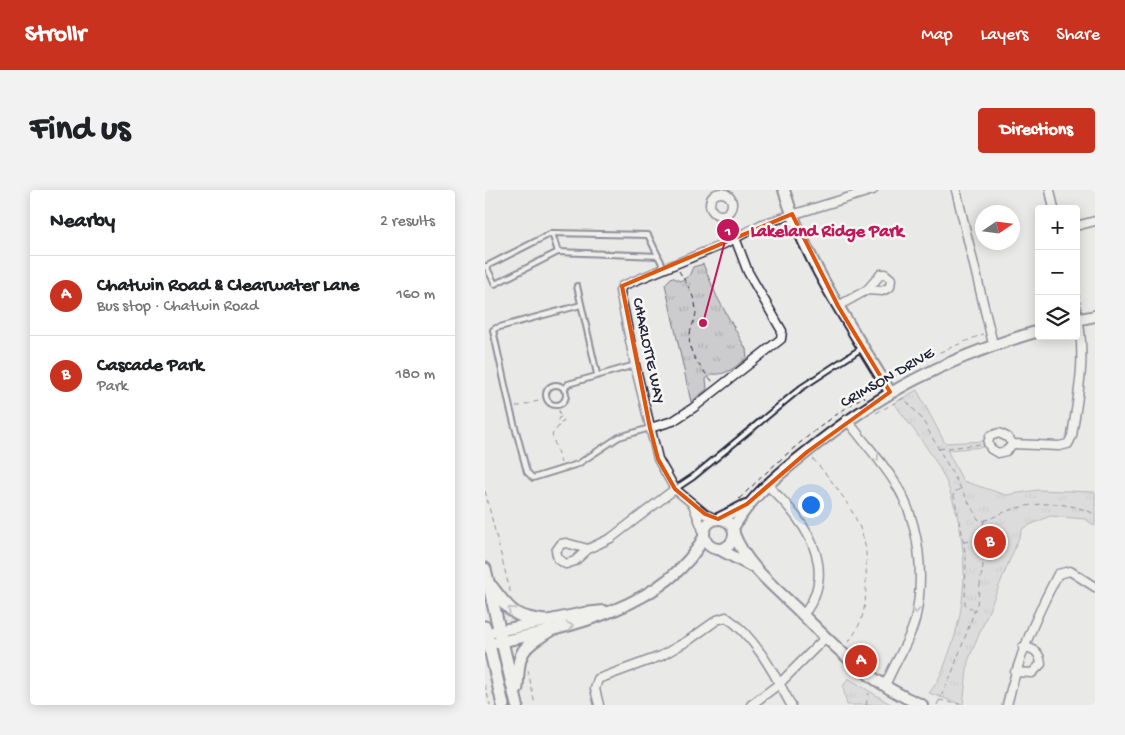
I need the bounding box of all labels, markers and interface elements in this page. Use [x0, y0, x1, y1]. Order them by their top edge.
text: Strollr [25, 21, 86, 50]
text: Map [921, 25, 953, 46]
text: Layers [981, 25, 1028, 46]
text: Share [1056, 25, 1100, 46]
button: Directions [978, 108, 1095, 153]
text: Find us [30, 110, 130, 151]
north arrow [975, 205, 1020, 250]
map controls [1035, 205, 1080, 340]
button: + [1035, 205, 1080, 250]
text: Nearby [50, 210, 115, 235]
text: 2 results [380, 213, 435, 232]
callout: Lakeland Ridge Park [715, 213, 913, 246]
text: Lakeland Ridge Park [750, 222, 906, 243]
text: 1 [724, 223, 731, 241]
button: − [1035, 250, 1080, 295]
text: Chatwin Road & Clearwater Lane [97, 275, 359, 298]
text: A [61, 286, 71, 305]
text: 160 m [396, 286, 435, 305]
button: layers [1035, 295, 1080, 340]
street label: CHARLOTTE WAY [627, 296, 667, 406]
text: Bus stop · Chatwin Road [97, 298, 258, 317]
street label: CRIMSON DRIVE [838, 344, 939, 413]
text: Cascade Park [97, 355, 204, 378]
text: B [62, 366, 70, 385]
text: 180 m [396, 366, 435, 385]
text: Park [97, 378, 128, 397]
one-way arrow [870, 452, 879, 462]
your location [798, 492, 824, 518]
pin: B [974, 523, 1006, 561]
one-way arrow [508, 606, 517, 615]
one-way arrow [911, 606, 922, 614]
one-way arrow [566, 621, 575, 632]
pin: A [845, 642, 877, 680]

